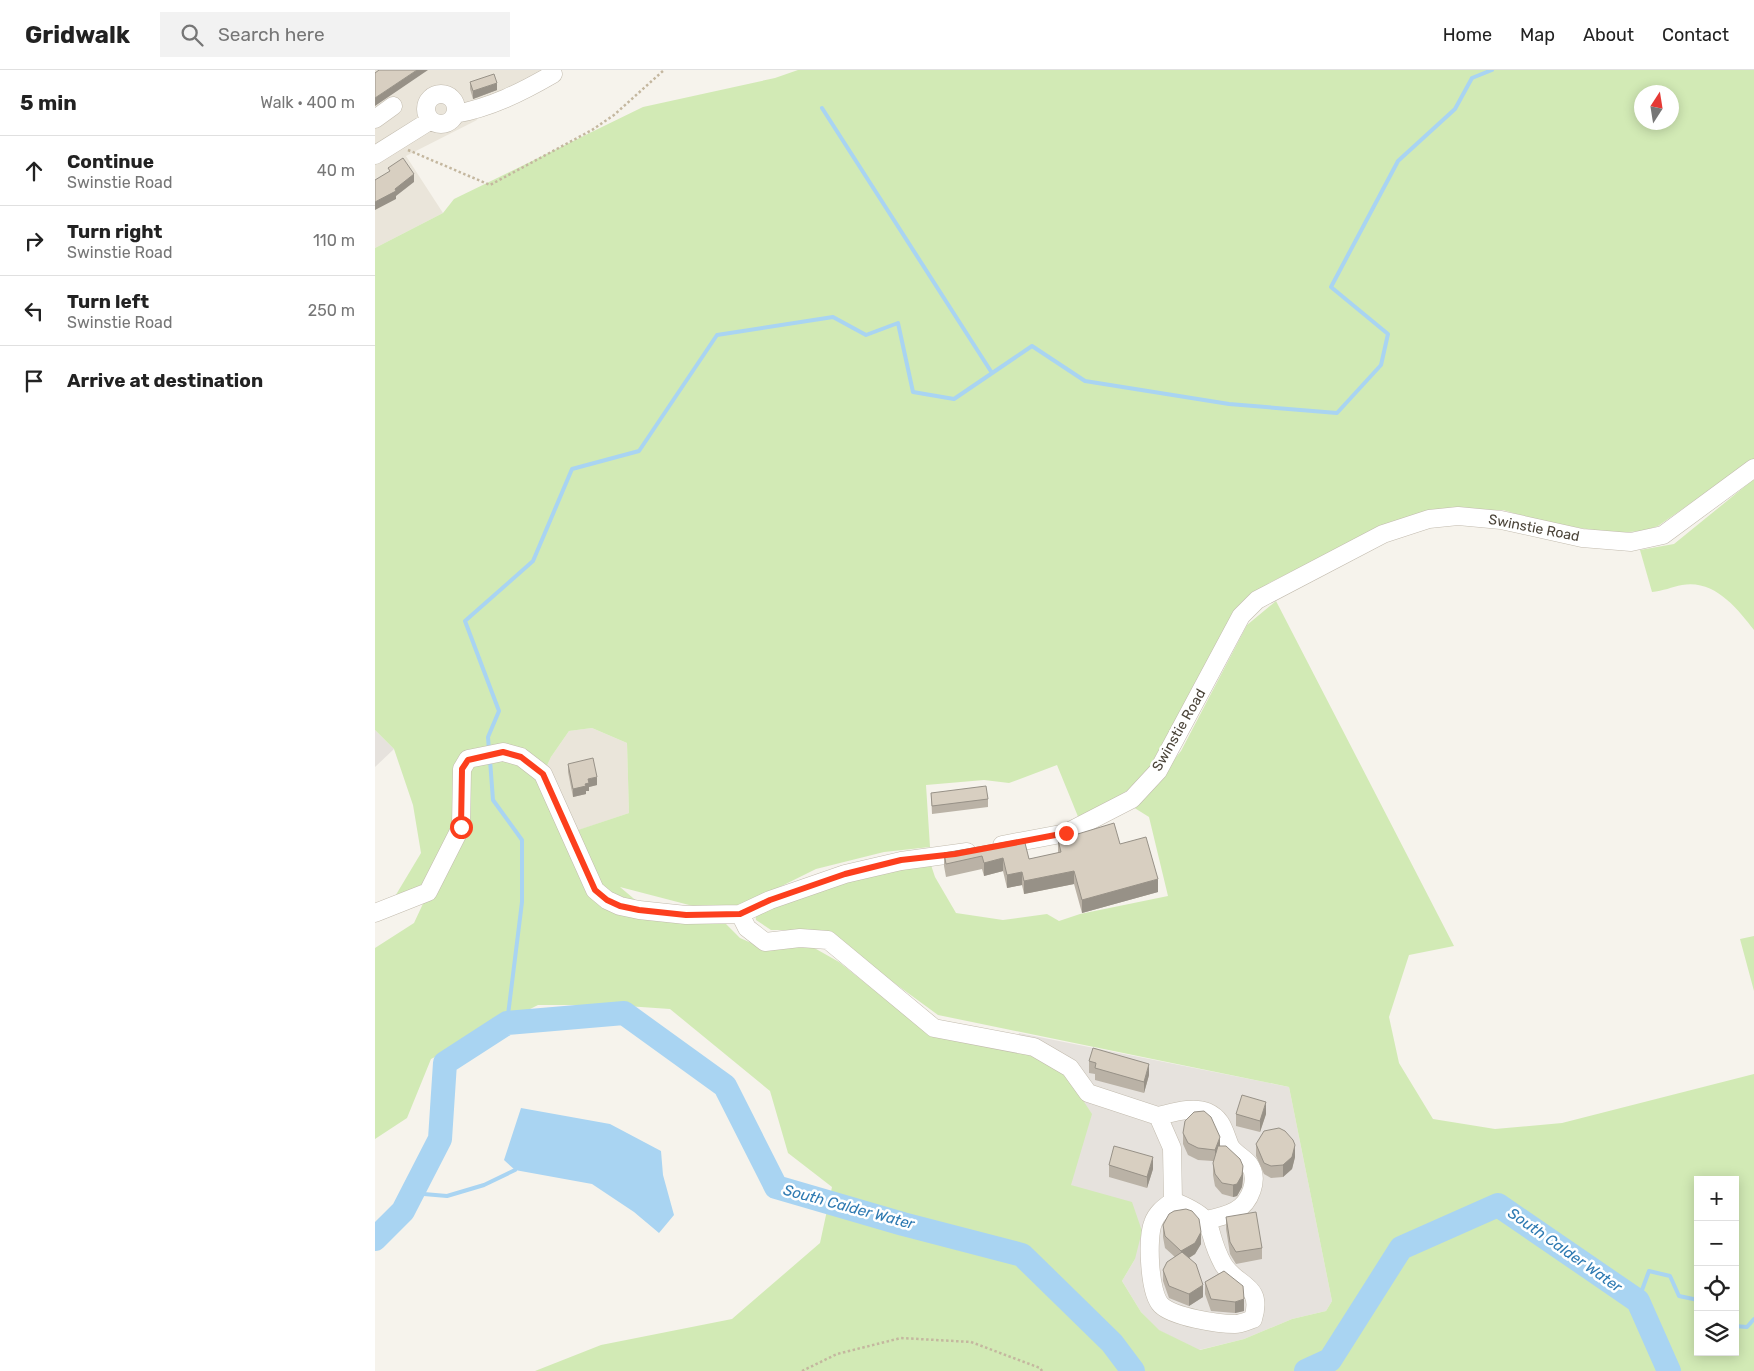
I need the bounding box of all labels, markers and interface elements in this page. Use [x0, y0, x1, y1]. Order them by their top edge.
search box [160, 12, 510, 57]
text: Gridwalk [25, 21, 130, 49]
icon: search [178, 21, 206, 49]
text: Search here [218, 23, 325, 46]
text: Home [1443, 24, 1492, 46]
text: Map [1520, 24, 1555, 46]
text: About [1583, 24, 1634, 46]
text: Contact [1662, 24, 1729, 46]
north arrow [1634, 85, 1679, 130]
text: 5 min [20, 90, 77, 115]
text: Walk · 400 m [260, 93, 355, 112]
text: Continue [67, 150, 154, 173]
icon: ahead [20, 157, 48, 185]
text: 40 m [317, 161, 355, 180]
text: Swinstie Road [67, 173, 172, 192]
text: Turn right [67, 220, 162, 243]
icon: right [20, 227, 48, 255]
text: 110 m [313, 231, 355, 250]
text: Swinstie Road [67, 243, 172, 262]
text: Turn left [67, 290, 149, 313]
icon: left [20, 297, 48, 325]
text: 250 m [308, 301, 355, 320]
text: Swinstie Road [67, 313, 172, 332]
icon: arrive [20, 367, 48, 395]
text: Arrive at destination [67, 369, 263, 392]
street label: Swinstie Road [1487, 511, 1581, 545]
street label: Swinstie Road [1149, 686, 1209, 774]
route start [450, 816, 473, 839]
route end [1055, 822, 1078, 845]
map controls [1694, 1176, 1739, 1356]
button: + [1694, 1176, 1739, 1221]
water label: South Calder Water [782, 1181, 918, 1233]
water label: South Calder Water [1505, 1204, 1626, 1297]
button: − [1694, 1221, 1739, 1266]
button: locate [1694, 1266, 1739, 1311]
button: layers [1694, 1311, 1739, 1356]

